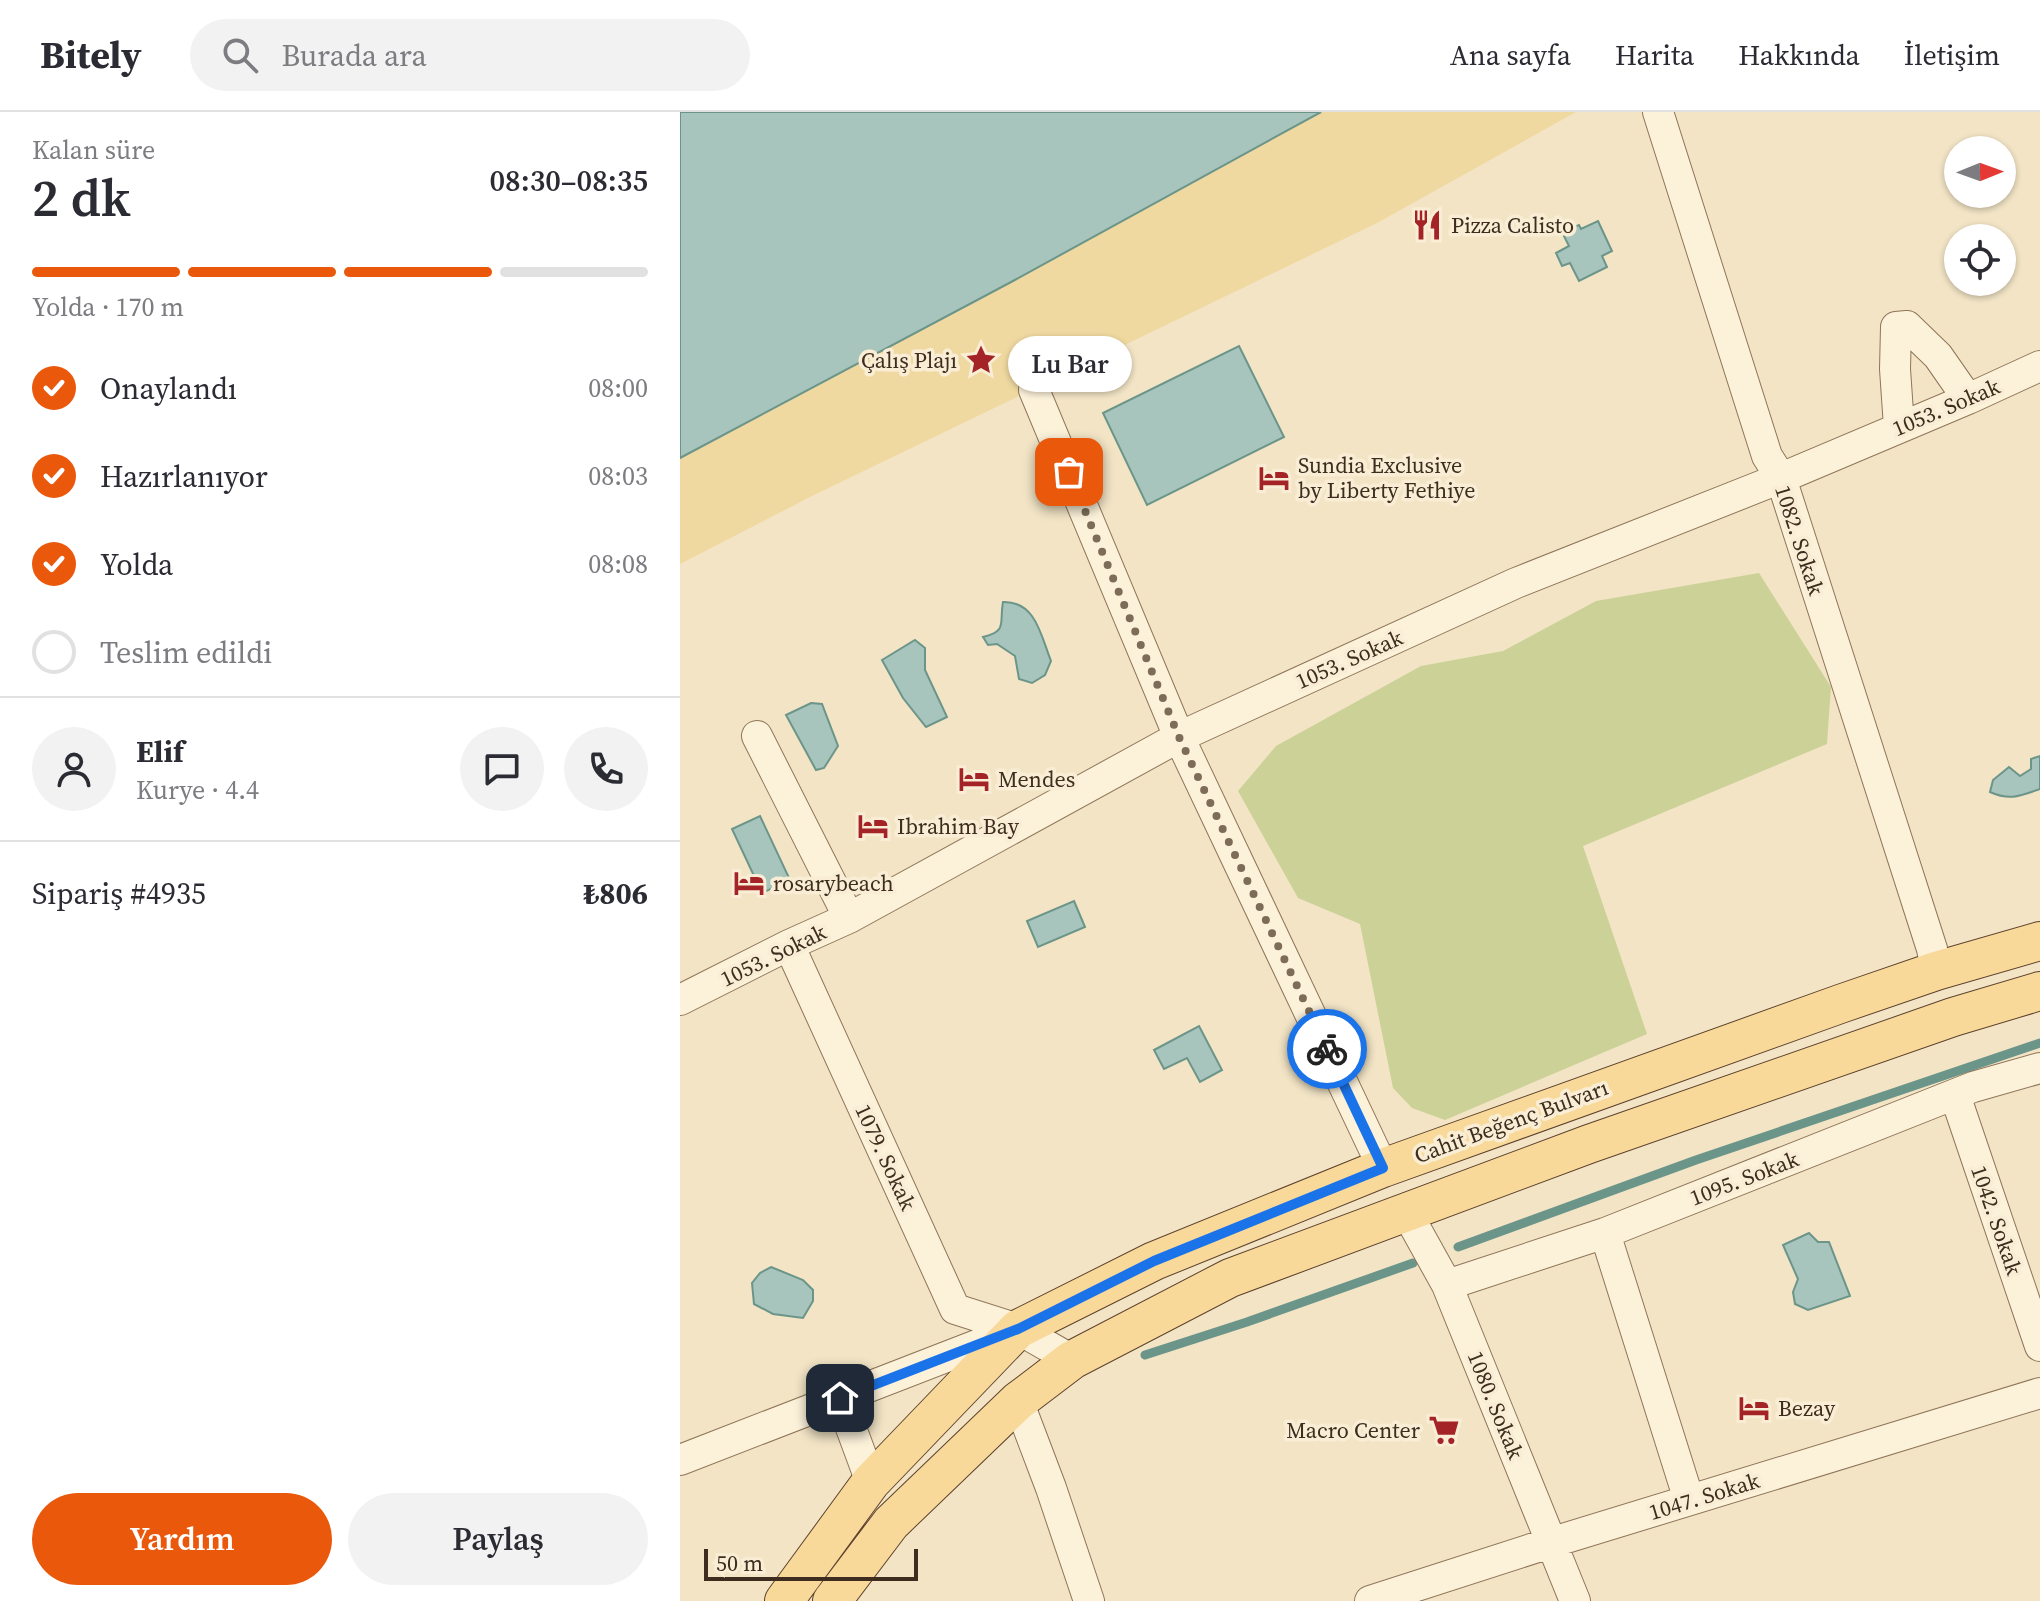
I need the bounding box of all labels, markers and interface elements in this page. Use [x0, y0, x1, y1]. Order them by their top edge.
search box [190, 19, 750, 91]
text: Bitely [40, 29, 142, 81]
icon: search [218, 33, 262, 77]
text: Burada ara [282, 35, 427, 76]
text: Ana sayfa [1450, 36, 1571, 74]
text: Harita [1615, 36, 1694, 74]
text: Hakkında [1738, 36, 1860, 74]
text: İletişim [1904, 36, 2000, 74]
text: Kalan süre [32, 132, 155, 168]
north arrow [1944, 136, 2016, 208]
map controls [1944, 136, 2016, 296]
text: 08:30–08:35 [489, 160, 648, 201]
text: 2 dk [32, 162, 131, 233]
restaurant icon: Pizza Calisto [1410, 208, 1444, 242]
place label: Pizza Calisto [1451, 210, 1574, 240]
button: locate [1944, 224, 2016, 296]
text: Yolda · 170 m [32, 289, 184, 325]
callout: Lu Bar [1007, 336, 1131, 392]
place icon: Çalış Plajı [964, 343, 998, 377]
place label: Çalış Plajı [861, 345, 957, 375]
text: Lu Bar [1031, 346, 1109, 382]
icon: check [32, 366, 76, 410]
text: Onaylandı [100, 368, 237, 409]
text: 08:00 [588, 370, 648, 406]
street label: 1053. Sokak [1888, 371, 2005, 443]
pin [1035, 438, 1103, 506]
icon: bag [1047, 450, 1091, 494]
place label: Sundia Exclusive by Liberty Fethiye [1298, 450, 1475, 505]
icon: check [32, 454, 76, 498]
text: Hazırlanıyor [100, 456, 268, 497]
text: 08:03 [588, 458, 648, 494]
hotel icon: Sundia Exclusive by Liberty Fethiye [1257, 461, 1291, 495]
street label: 1082. Sokak [1768, 481, 1832, 600]
icon: check [32, 542, 76, 586]
text: Yolda [100, 544, 173, 585]
text: 08:08 [588, 546, 648, 582]
street label: 1053. Sokak [1291, 622, 1408, 696]
text: Teslim edildi [100, 632, 272, 673]
button: person [32, 727, 116, 811]
button: chat [460, 727, 544, 811]
button: phone [564, 727, 648, 811]
text: Elif [136, 731, 184, 772]
hotel icon: Mendes [957, 762, 991, 796]
place label: Mendes [998, 764, 1075, 794]
text: Kurye · 4.4 [136, 772, 259, 808]
hotel icon: Ibrahim Bay [856, 809, 890, 843]
place label: Ibrahim Bay [897, 811, 1020, 841]
hotel icon: rosarybeach [732, 866, 766, 900]
place label: rosarybeach [773, 868, 894, 898]
text: Sipariş #4935 [32, 873, 206, 914]
text: ₺806 [583, 873, 648, 914]
street label: 1053. Sokak [715, 916, 832, 993]
courier [1287, 1009, 1367, 1089]
icon: bike [1305, 1027, 1349, 1071]
street label: Cahit Beğenç Bulvarı [1410, 1072, 1612, 1170]
street label: 1079. Sokak [848, 1099, 924, 1216]
street label: 1095. Sokak [1685, 1143, 1804, 1212]
street label: 1042. Sokak [1964, 1161, 2030, 1280]
street label: 1080. Sokak [1461, 1346, 1532, 1464]
pin [806, 1364, 874, 1432]
icon: home [818, 1376, 862, 1420]
hotel icon: Bezay [1737, 1391, 1771, 1425]
place label: Bezay [1778, 1393, 1836, 1423]
supermarket icon: Macro Center [1427, 1413, 1461, 1447]
place label: Macro Center [1286, 1415, 1421, 1445]
street label: 1047. Sokak [1645, 1465, 1764, 1527]
button: Yardım [32, 1493, 332, 1585]
button: Paylaş [348, 1493, 648, 1585]
scale bar [704, 1545, 918, 1581]
text: 50 m [716, 1548, 763, 1578]

